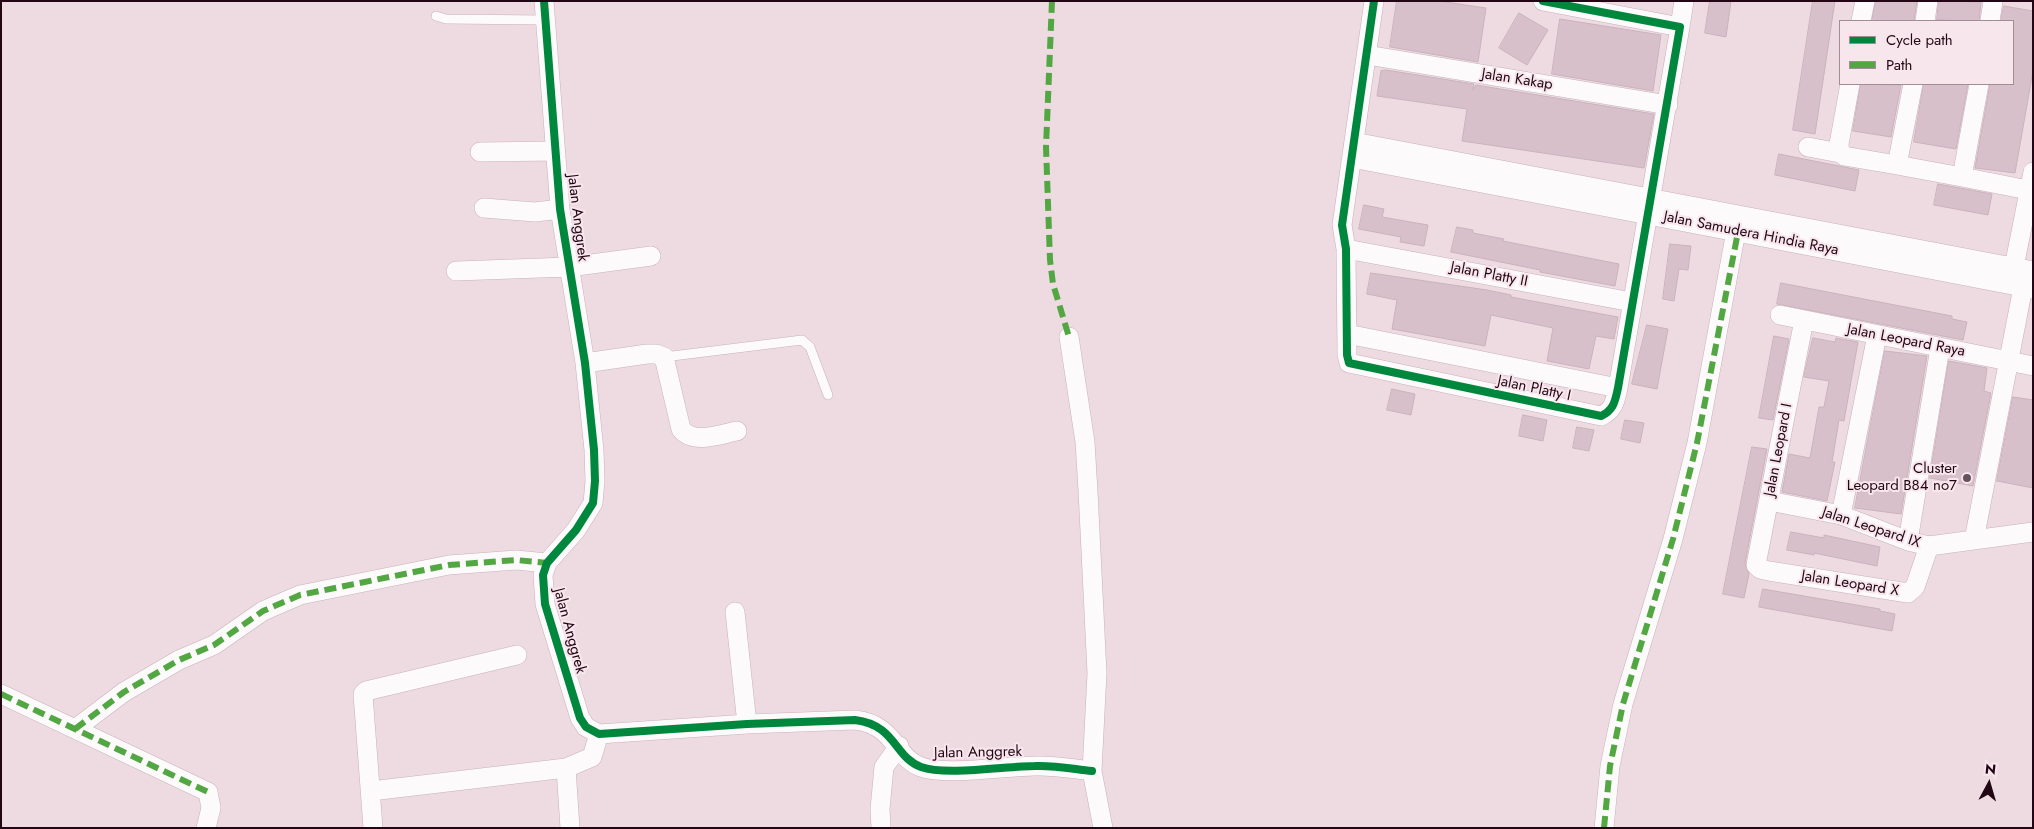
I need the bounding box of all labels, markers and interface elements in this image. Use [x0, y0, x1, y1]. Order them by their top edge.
legend [1839, 20, 2014, 85]
text: Cycle path [1886, 29, 1953, 51]
text: Path [1886, 54, 1912, 76]
street label: Jalan Kakap [1480, 65, 1554, 95]
street label: Jalan Anggrek [563, 173, 591, 263]
street label: Jalan Samudera Hindia Raya [1662, 208, 1840, 260]
street label: Jalan Platty II [1449, 259, 1529, 291]
street label: Jalan Leopard Raya [1845, 321, 1967, 361]
street label: Jalan Platty I [1496, 372, 1572, 406]
street label: Jalan Leopard I [1761, 402, 1797, 498]
place label: Cluster Leopard B84 no7 [1847, 460, 1957, 495]
marker: Cluster Leopard B84 no7 [1961, 472, 1973, 484]
street label: Jalan Leopard IX [1819, 504, 1923, 552]
street label: Jalan Leopard X [1800, 567, 1900, 601]
street label: Jalan Anggrek [549, 586, 589, 676]
street label: Jalan Anggrek [934, 743, 1022, 763]
north arrow [1964, 759, 2014, 809]
text: N [1984, 759, 1997, 780]

